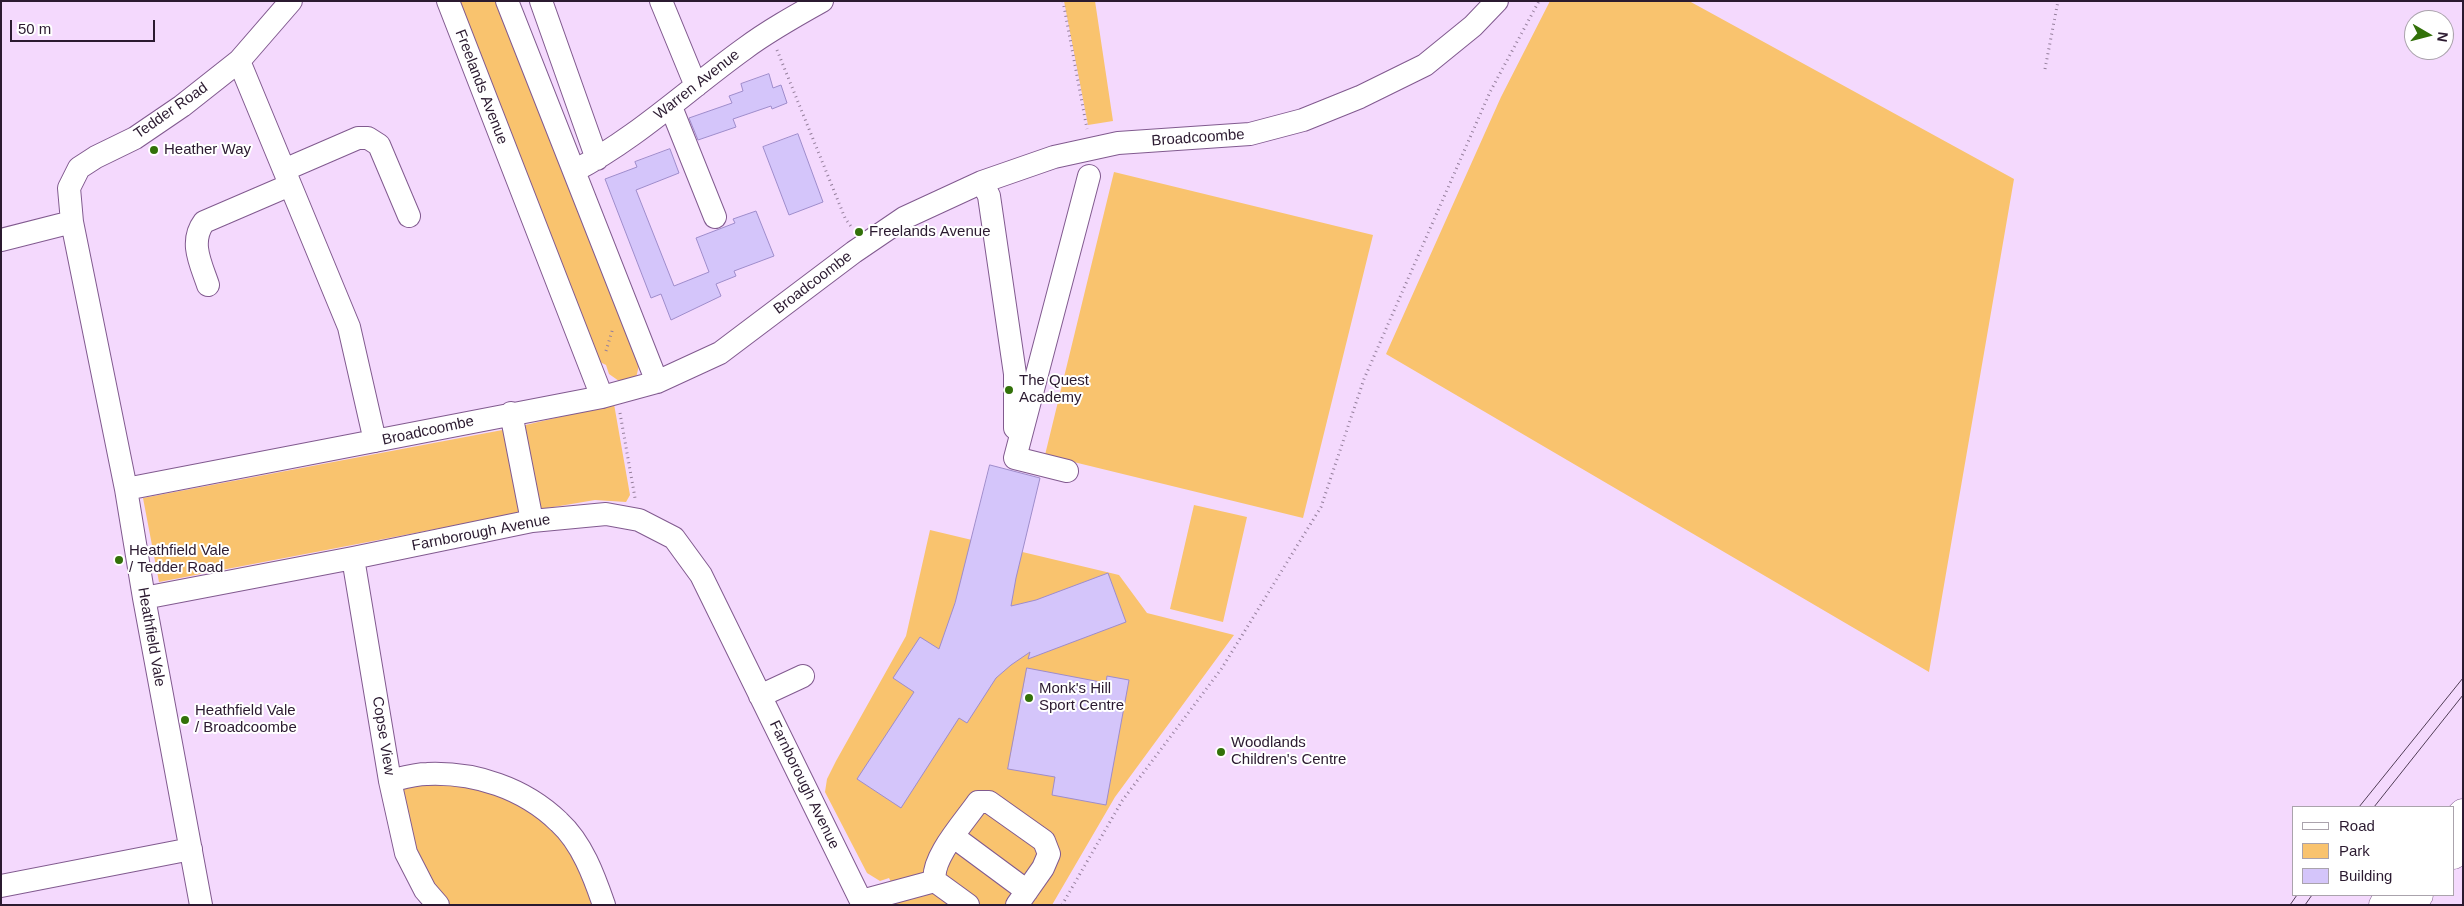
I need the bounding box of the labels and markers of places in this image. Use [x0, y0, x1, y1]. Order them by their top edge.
place label: Heather Way [164, 141, 251, 159]
marker: Heather Way [148, 144, 160, 156]
place label: Freelands Avenue [869, 223, 990, 241]
marker: Freelands Avenue [853, 226, 865, 238]
place label: The Quest Academy [1019, 372, 1089, 407]
marker: The Quest Academy [1003, 384, 1015, 396]
place label: Heathfield Vale / Tedder Road [129, 542, 230, 577]
marker: Heathfield Vale / Tedder Road [113, 554, 125, 566]
place label: Monk's Hill Sport Centre [1039, 680, 1124, 715]
marker: Monk's Hill Sport Centre [1023, 692, 1035, 704]
place label: Heathfield Vale / Broadcoombe [195, 702, 297, 737]
marker: Heathfield Vale / Broadcoombe [179, 714, 191, 726]
place label: Woodlands Children's Centre [1231, 734, 1346, 769]
marker: Woodlands Children's Centre [1215, 746, 1227, 758]

